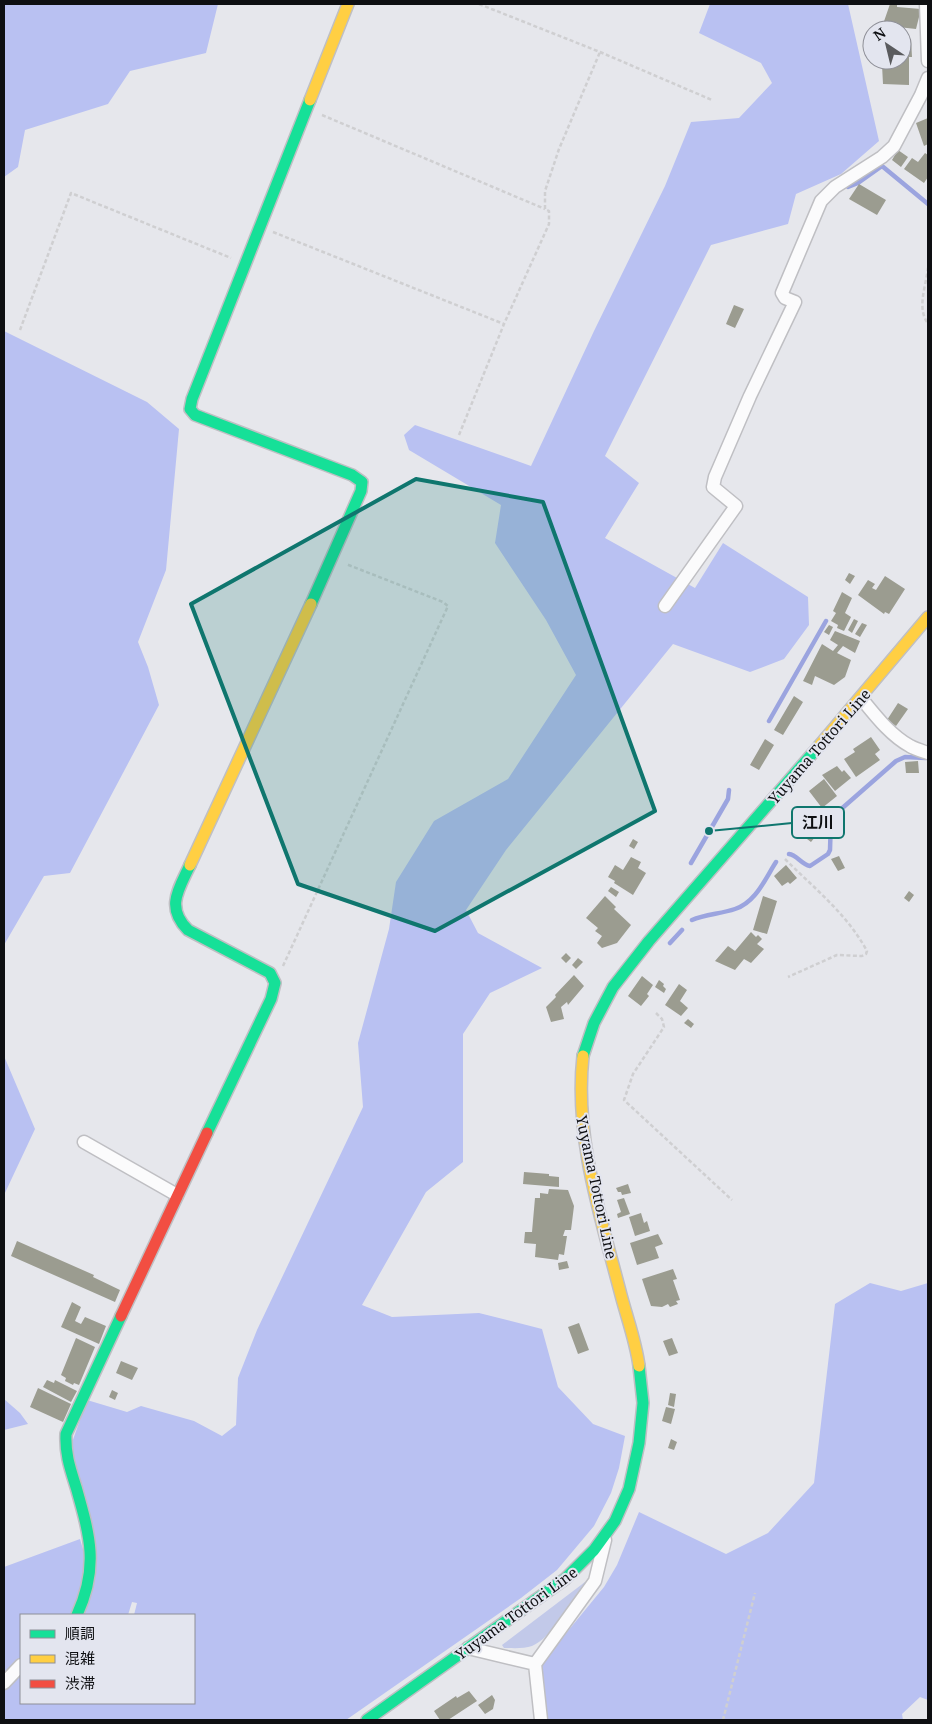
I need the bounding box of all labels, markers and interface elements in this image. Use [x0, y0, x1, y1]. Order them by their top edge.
north arrow [862, 20, 912, 70]
text: N [869, 23, 889, 45]
street label: Yuyama Tottori Line [763, 684, 875, 809]
callout: 江川 [792, 807, 844, 838]
text: 江川 [802, 811, 834, 833]
street label: Yuyama Tottori Line [572, 1112, 622, 1261]
street label: Yuyama Tottori Line [450, 1562, 581, 1665]
legend [20, 1614, 195, 1704]
text: 順調 [65, 1623, 95, 1643]
text: 混雑 [65, 1648, 95, 1668]
text: 渋滞 [65, 1673, 95, 1693]

